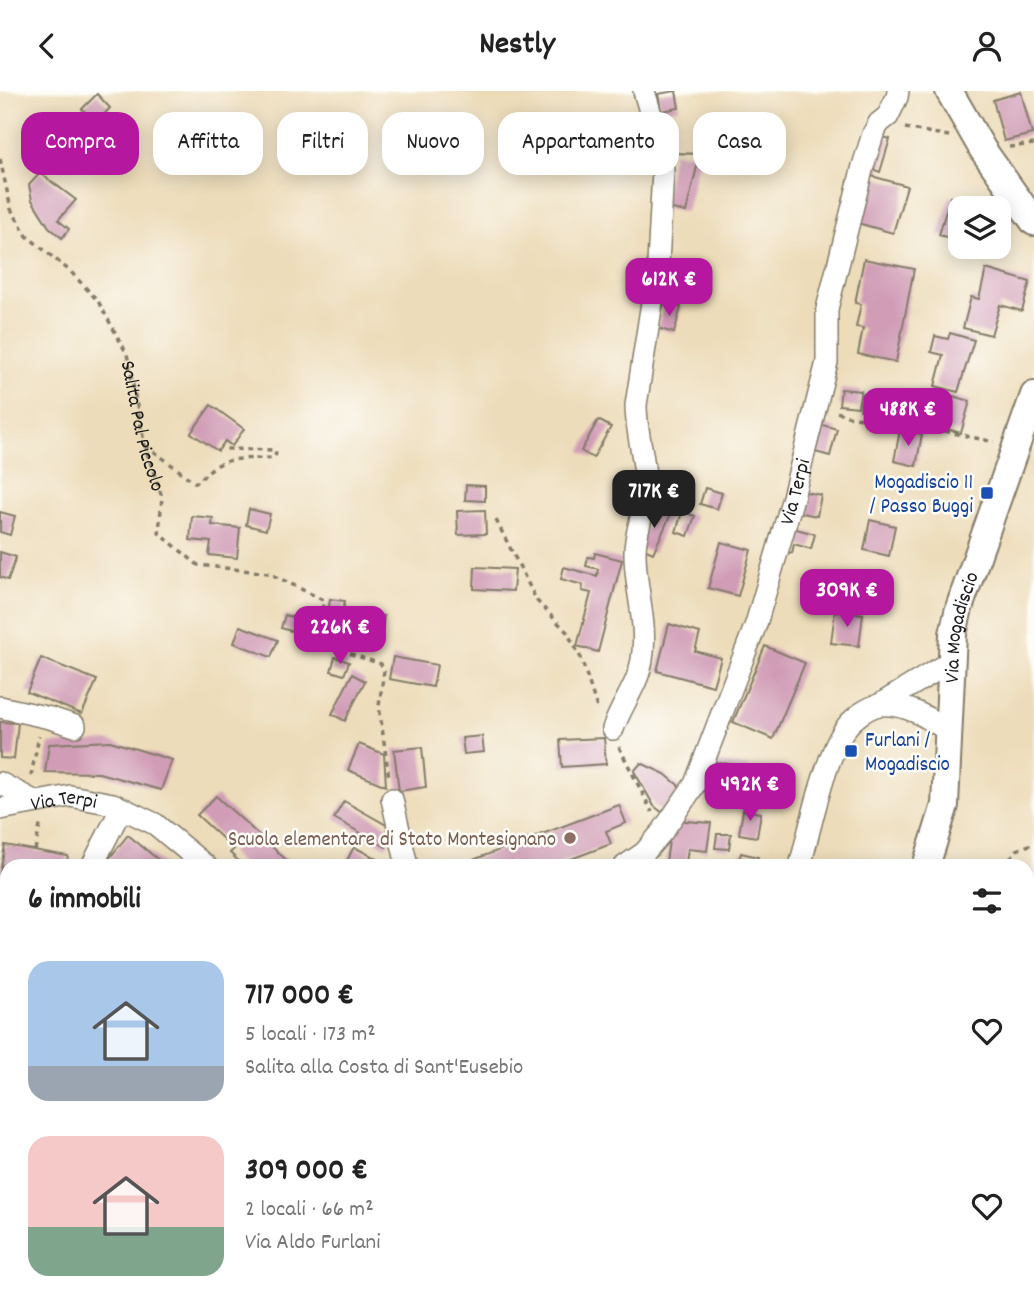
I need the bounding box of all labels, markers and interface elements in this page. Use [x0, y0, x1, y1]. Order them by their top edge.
text: Nestly [479, 23, 555, 69]
icon: back [28, 27, 66, 65]
icon: person [968, 27, 1006, 65]
chip: Compra [21, 112, 139, 175]
chip: Affitta [153, 112, 263, 175]
chip: Filtri [277, 112, 368, 175]
chip: Nuovo [382, 112, 484, 175]
chip: Appartamento [498, 112, 679, 175]
chip: Casa [693, 112, 786, 175]
map controls [948, 196, 1011, 259]
button: layers [948, 196, 1011, 259]
pin: 612K € [612, 259, 726, 318]
text: 612K € [641, 264, 697, 297]
street label: Salita Pal Piccolo [111, 358, 171, 496]
pin: 488K € [851, 389, 965, 448]
text: 488K € [880, 394, 936, 427]
street label: Via Terpi [774, 456, 820, 529]
place label: Mogadiscio 11 / Passo Buggi [870, 469, 973, 523]
pin: 717K € [597, 471, 711, 530]
text: 717K € [628, 476, 680, 509]
marker: Mogadiscio 11 / Passo Buggi [979, 485, 995, 501]
street label: Via Mogadiscio [939, 568, 989, 684]
pin: 309K € [790, 569, 904, 629]
text: 309K € [816, 575, 878, 608]
pin: 226K € [283, 607, 397, 666]
text: 226K € [310, 612, 370, 645]
place label: Furlani / Mogadiscio [865, 727, 950, 781]
marker: Furlani / Mogadiscio [843, 743, 859, 759]
pin: 492K € [693, 763, 807, 823]
text: 492K € [721, 769, 779, 802]
street label: Via Terpi [28, 784, 99, 821]
place label: Scuola elementare di Stato Montesignano [228, 826, 556, 856]
marker: Scuola elementare di Stato Montesignano [562, 830, 578, 846]
text: 6 immobili [28, 880, 141, 923]
icon: filters [968, 882, 1006, 920]
text: 717 000 € [245, 976, 354, 1019]
icon: home [84, 989, 168, 1073]
icon: heart [968, 1012, 1006, 1050]
text: 5 locali · 173 m² [245, 1019, 376, 1052]
text: Salita alla Costa di Sant'Eusebio [245, 1052, 523, 1085]
text: 309 000 € [245, 1151, 368, 1194]
icon: home [84, 1164, 168, 1248]
icon: heart [968, 1187, 1006, 1225]
text: 2 locali · 66 m² [245, 1194, 374, 1227]
text: Via Aldo Furlani [245, 1227, 380, 1260]

